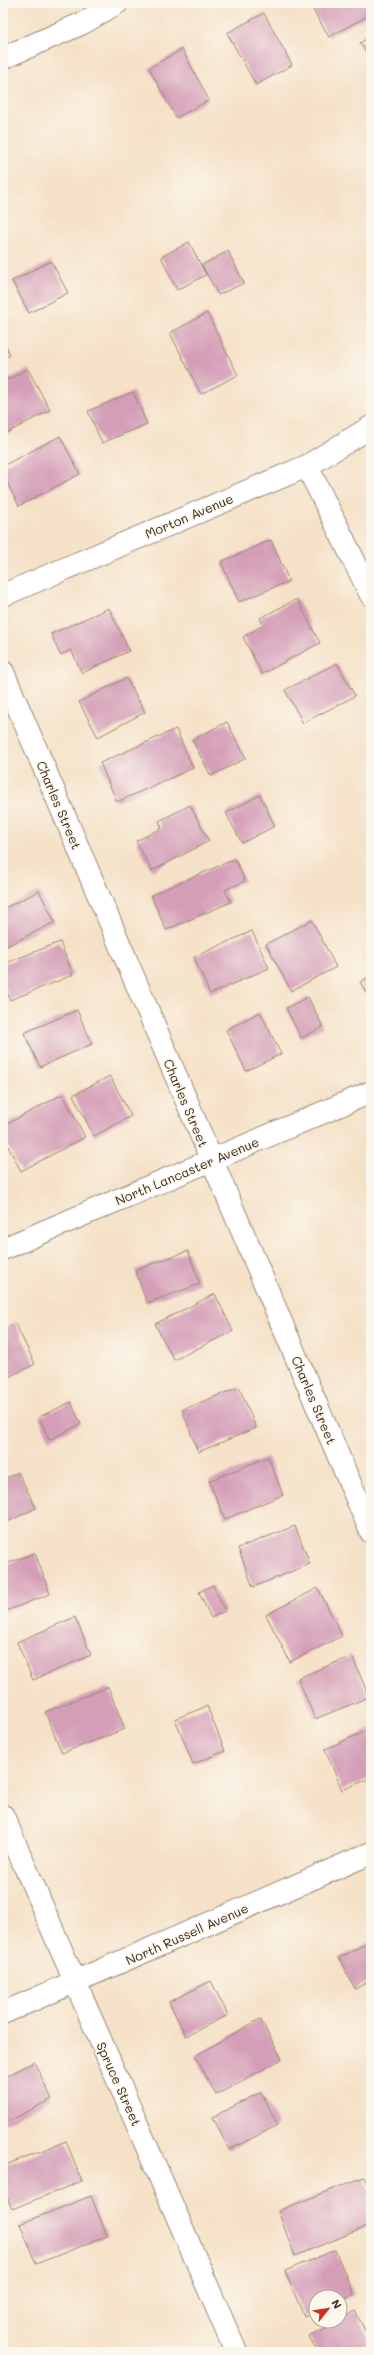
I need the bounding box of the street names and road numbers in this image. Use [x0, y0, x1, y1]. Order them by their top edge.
street label: Morton Avenue [142, 489, 236, 542]
street label: Charles Street [33, 758, 86, 852]
street label: Charles Street [160, 1056, 213, 1150]
street label: North Lancaster Avenue [112, 1132, 261, 1209]
street label: Charles Street [288, 1353, 341, 1447]
street label: North Russell Avenue [123, 1899, 251, 1968]
street label: Spruce Street [93, 2039, 146, 2129]

